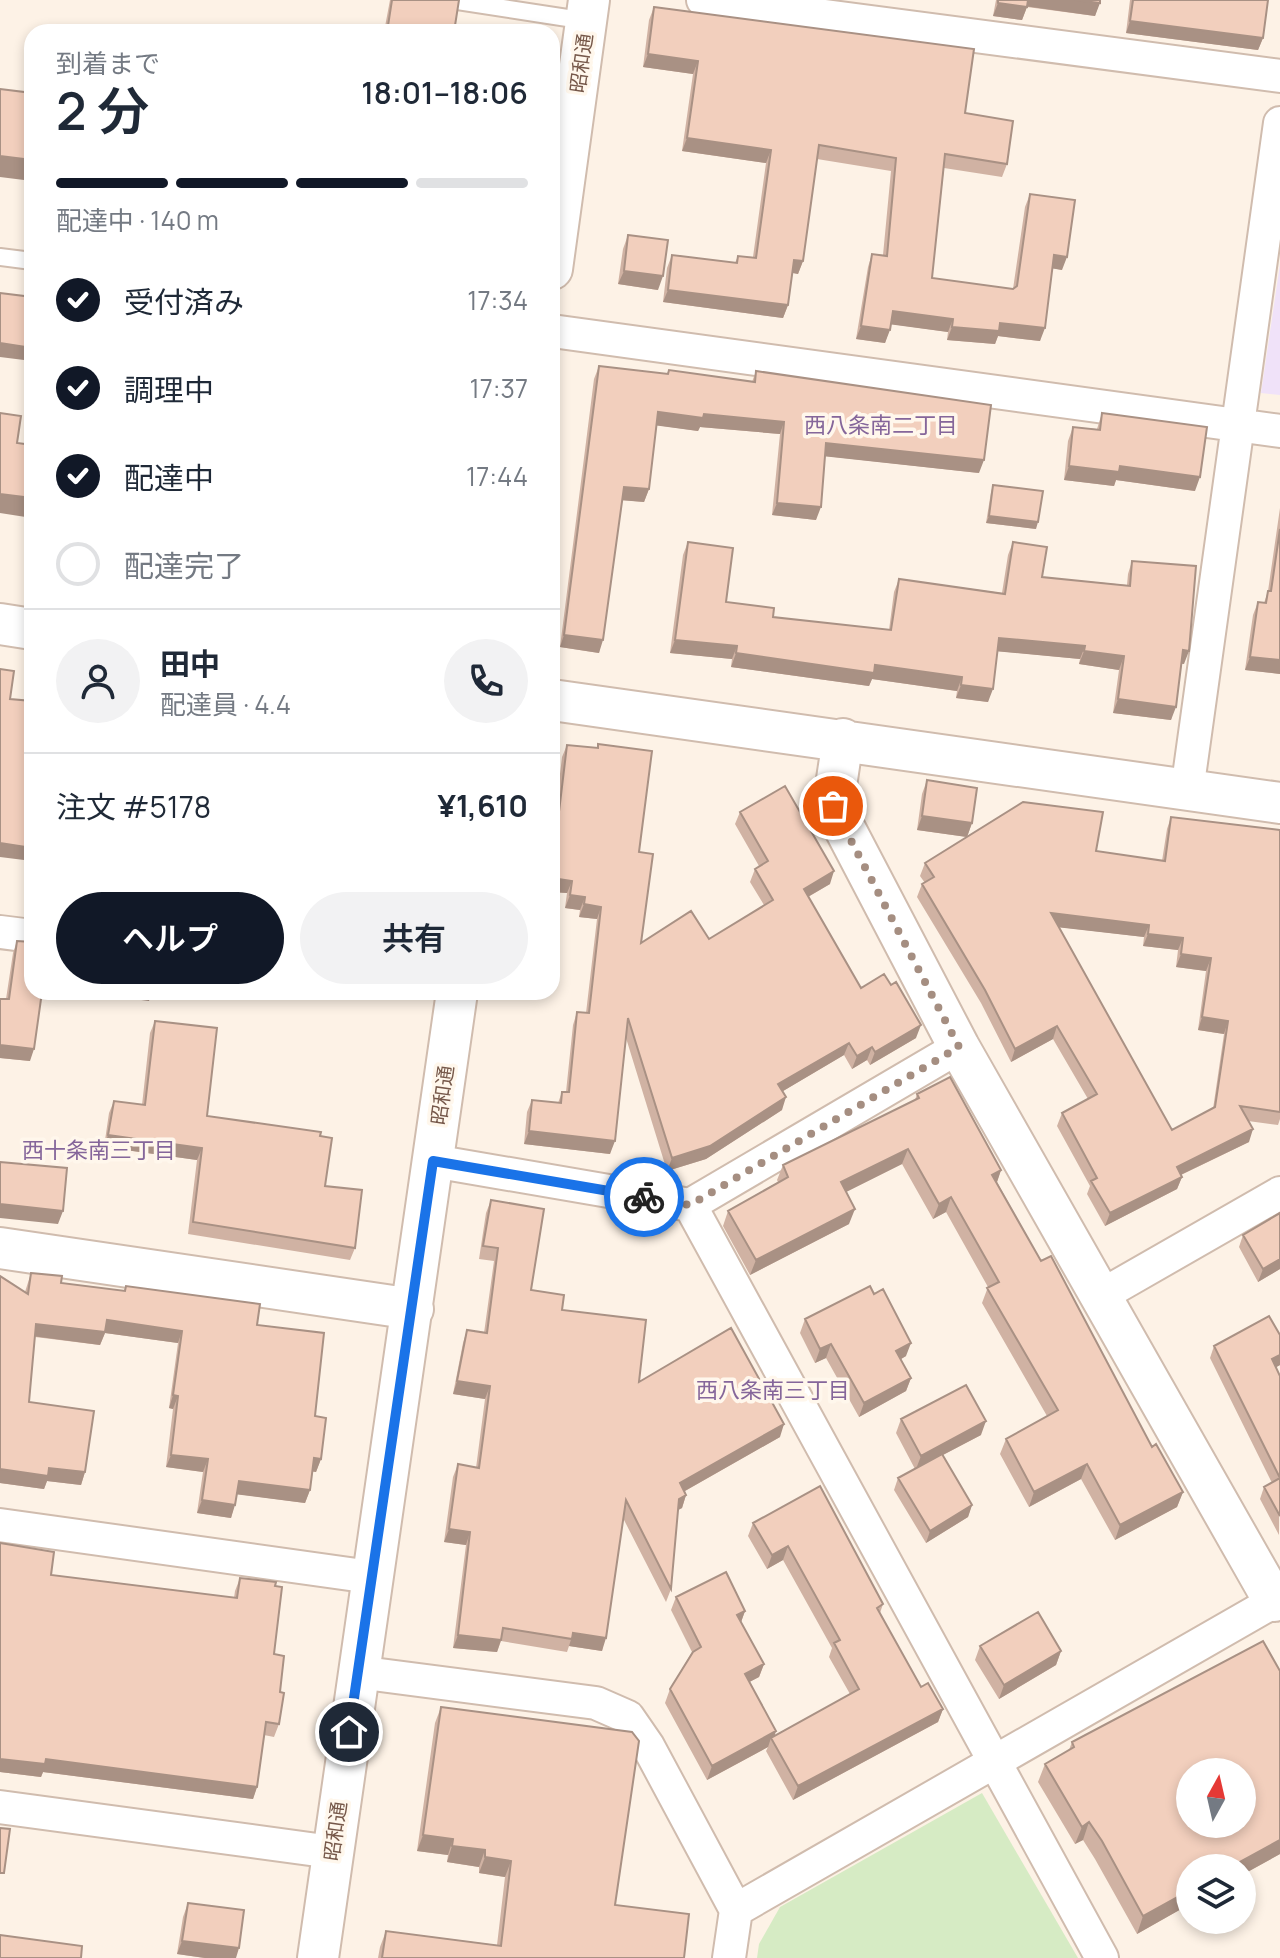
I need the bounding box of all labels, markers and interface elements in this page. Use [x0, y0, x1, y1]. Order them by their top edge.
street label: 昭和通 [563, 31, 599, 95]
text: 到着まで [56, 45, 160, 81]
text: 18:01–18:06 [361, 72, 528, 113]
text: 2 分 [56, 75, 149, 146]
text: 配達中 · 140 m [56, 202, 219, 238]
icon: check [56, 278, 100, 322]
text: 受付済み [124, 281, 244, 322]
text: 17:34 [467, 282, 528, 318]
icon: check [56, 366, 100, 410]
text: 調理中 [124, 369, 214, 410]
text: 17:37 [470, 370, 528, 406]
district label: 西八条南二丁目 [804, 410, 958, 440]
icon: check [56, 454, 100, 498]
text: 配達中 [124, 457, 214, 498]
text: 17:44 [466, 458, 528, 494]
text: 配達完了 [124, 545, 244, 586]
button: person [56, 639, 140, 723]
button: phone [444, 639, 528, 723]
text: 田中 [160, 643, 220, 684]
text: 配達員 · 4.4 [160, 686, 291, 722]
pin [799, 772, 867, 840]
icon: bag [811, 784, 855, 828]
text: ¥1,610 [438, 785, 528, 826]
text: 注文 #5178 [56, 786, 211, 827]
button: ヘルプ [56, 892, 284, 984]
button: 共有 [300, 892, 528, 984]
street label: 昭和通 [424, 1063, 460, 1127]
district label: 西十条南三丁目 [22, 1135, 176, 1165]
courier [604, 1157, 684, 1237]
icon: bike [622, 1175, 666, 1219]
district label: 西八条南三丁目 [696, 1375, 850, 1405]
pin [315, 1698, 383, 1766]
icon: home [327, 1710, 371, 1754]
north arrow [1176, 1758, 1256, 1838]
map controls [1176, 1758, 1256, 1934]
street label: 昭和通 [317, 1799, 353, 1863]
button: layers [1176, 1854, 1256, 1934]

